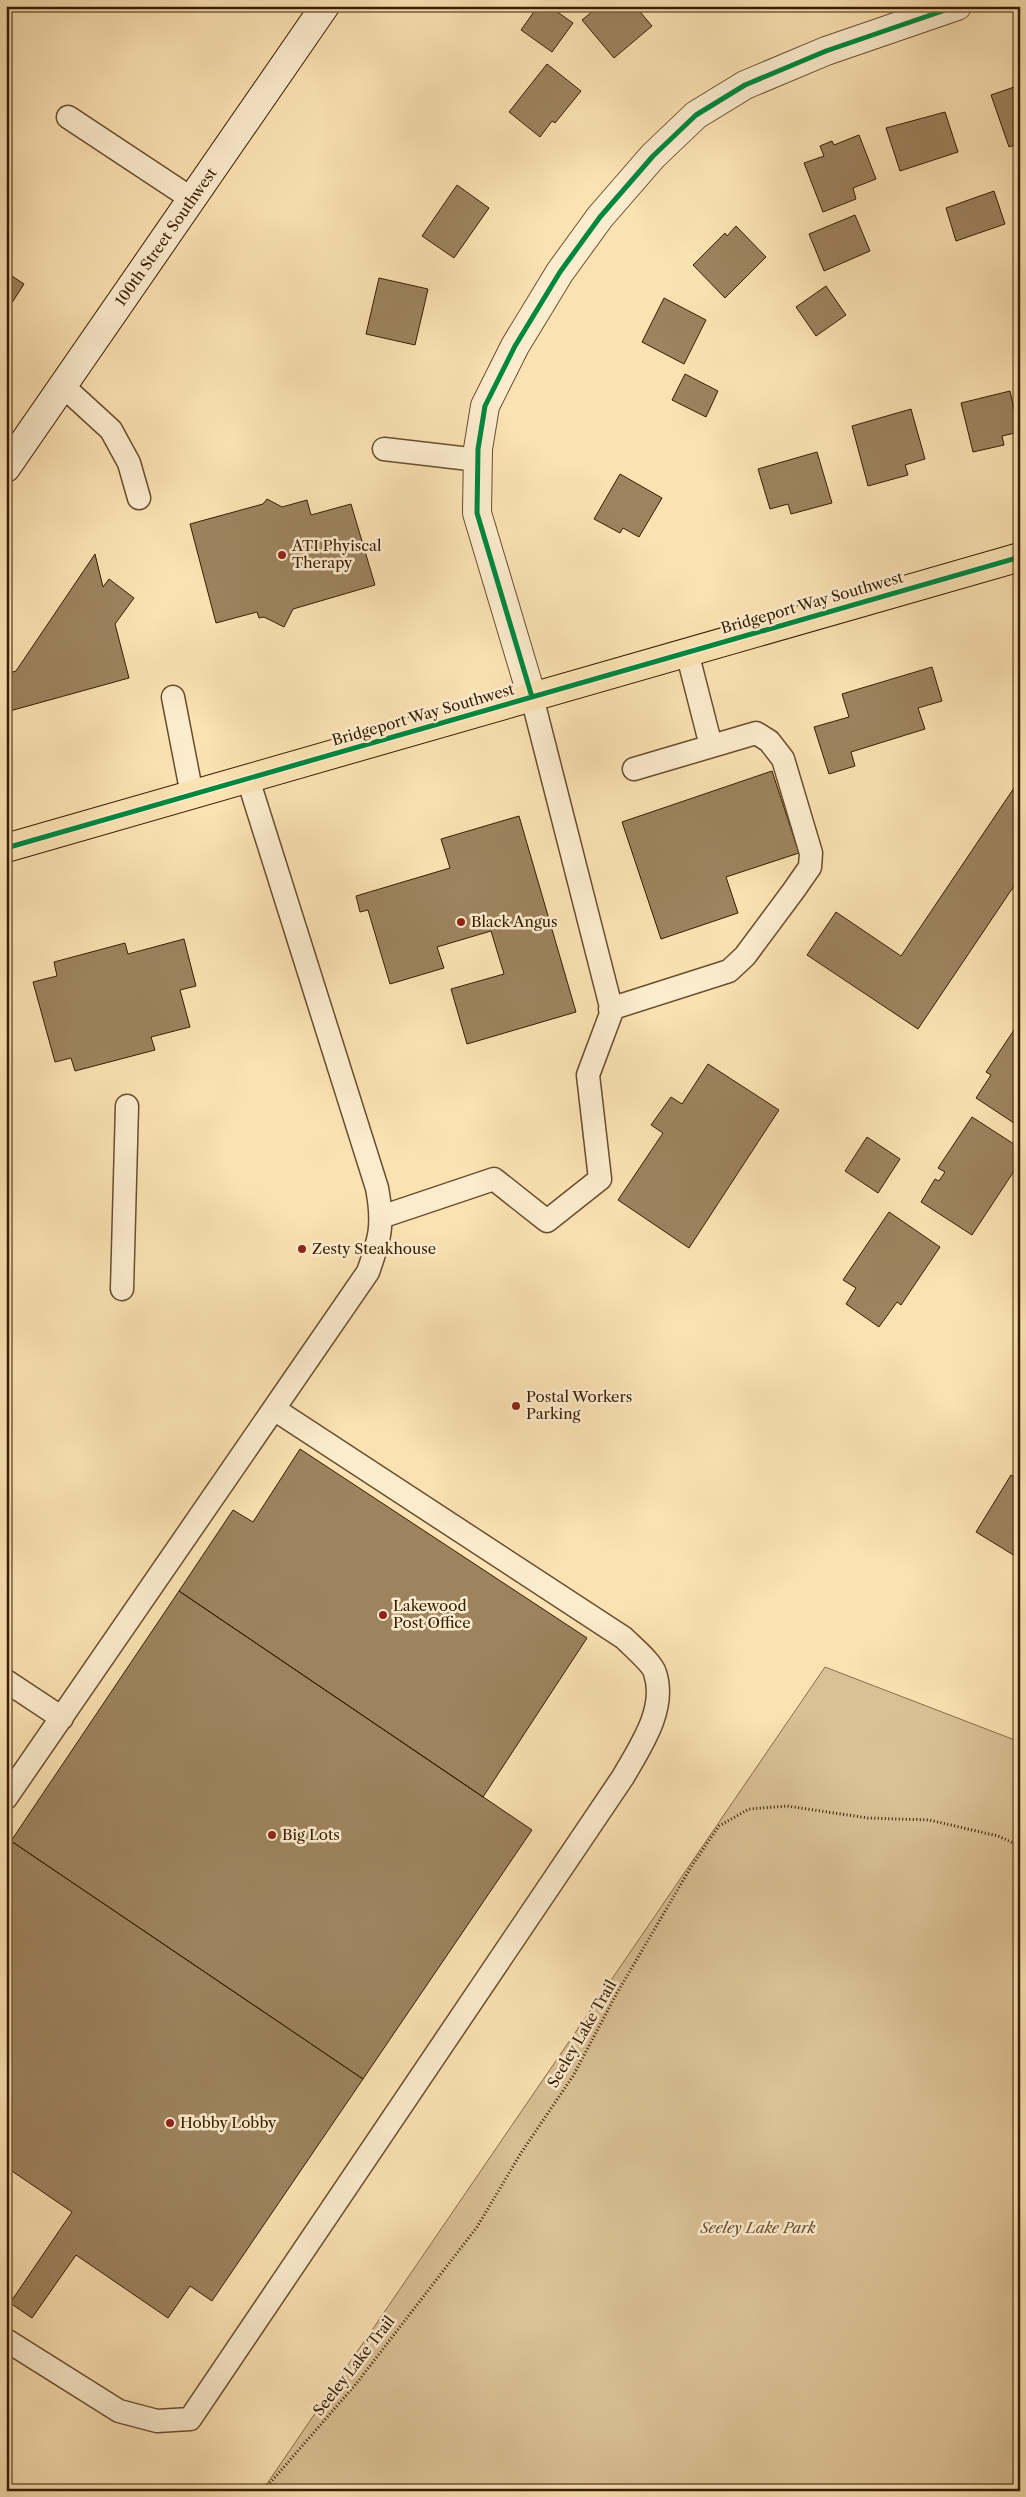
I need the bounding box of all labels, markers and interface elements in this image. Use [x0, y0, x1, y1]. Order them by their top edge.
street label: 100th Street Southwest [111, 163, 221, 309]
place label: ATI Phyiscal Therapy [291, 536, 382, 572]
marker: ATI Phyiscal Therapy [276, 549, 288, 561]
street label: Bridgeport Way Southwest [719, 567, 906, 638]
street label: Bridgeport Way Southwest [330, 679, 517, 750]
place label: Black Angus [471, 912, 558, 931]
marker: Black Angus [455, 916, 467, 928]
place label: Zesty Steakhouse [312, 1239, 436, 1258]
marker: Zesty Steakhouse [296, 1243, 308, 1255]
place label: Postal Workers Parking [526, 1387, 632, 1423]
marker: Postal Workers Parking [510, 1400, 522, 1412]
place label: Lakewood Post Office [393, 1596, 471, 1632]
marker: Lakewood Post Office [377, 1609, 389, 1621]
place label: Big Lots [282, 1825, 340, 1844]
marker: Big Lots [266, 1829, 278, 1841]
street label: Seeley Lake Trail [543, 1976, 620, 2091]
place label: Hobby Lobby [180, 2113, 277, 2132]
marker: Hobby Lobby [164, 2117, 176, 2129]
park label: Seeley Lake Park [699, 2218, 816, 2237]
street label: Seeley Lake Trail [309, 2312, 399, 2419]

